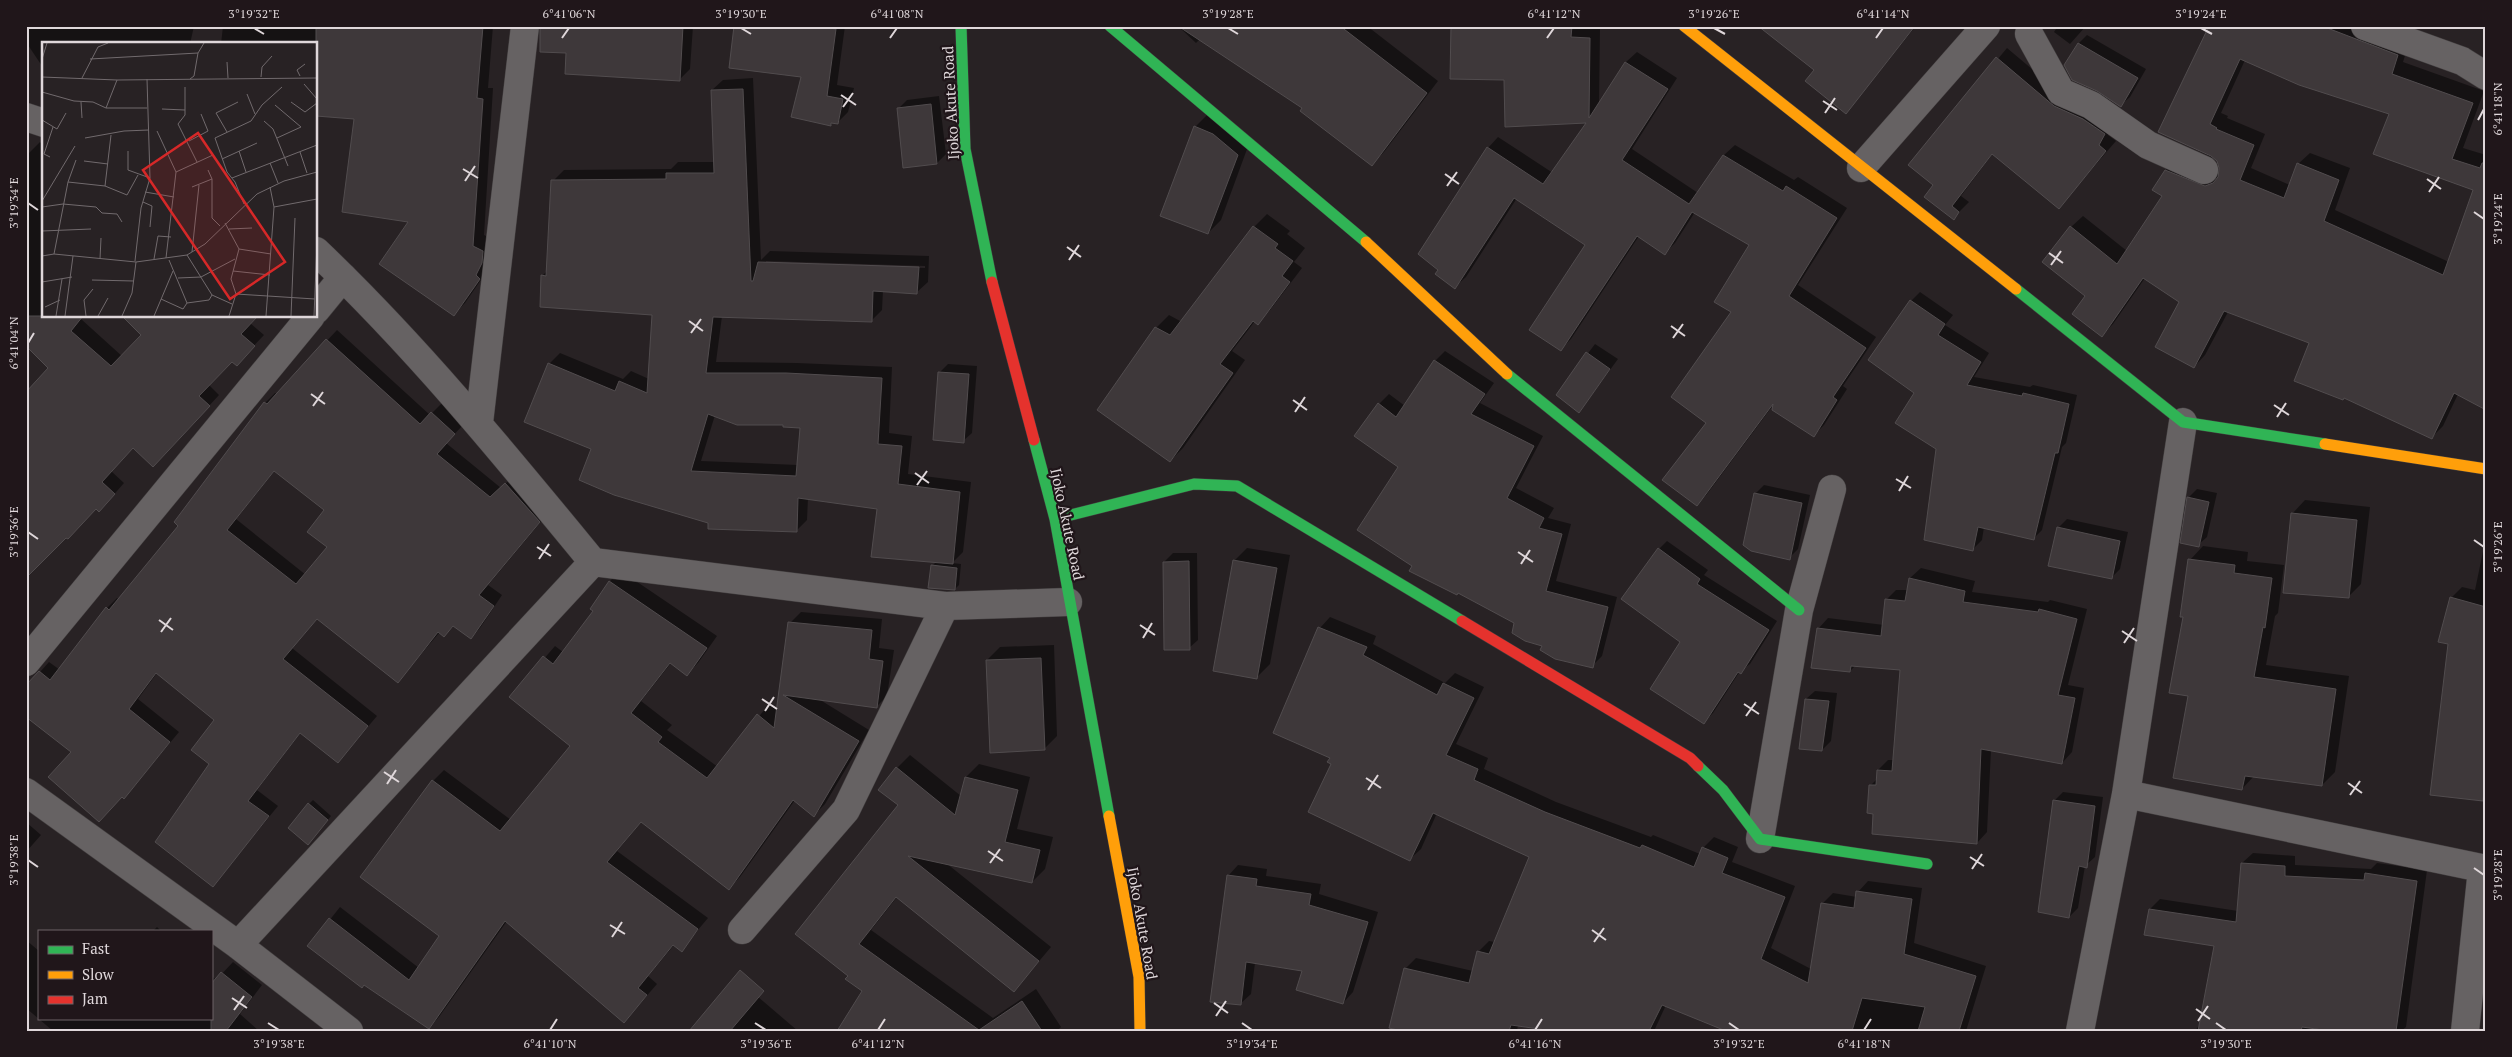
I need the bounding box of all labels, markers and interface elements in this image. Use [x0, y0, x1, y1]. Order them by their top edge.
text: 3°19'32"E [228, 6, 280, 21]
text: 6°41'06"N [542, 6, 596, 21]
text: 3°19'30"E [715, 6, 767, 21]
text: 6°41'08"N [870, 6, 924, 21]
text: 3°19'28"E [1202, 6, 1254, 21]
text: 6°41'12"N [1527, 6, 1581, 21]
text: 3°19'26"E [1688, 6, 1740, 21]
text: 6°41'14"N [1856, 6, 1910, 21]
text: 3°19'24"E [2175, 6, 2227, 21]
inset map [42, 42, 318, 318]
street label: Ijoko Akute Road [937, 46, 963, 160]
text: 6°41'18"N [2490, 82, 2505, 136]
text: 3°19'34"E [6, 177, 21, 229]
text: 3°19'24"E [2490, 193, 2505, 245]
text: 6°41'04"N [6, 316, 21, 370]
street label: Ijoko Akute Road [1046, 466, 1090, 582]
text: 3°19'36"E [6, 506, 21, 558]
text: 3°19'26"E [2490, 521, 2505, 573]
text: 3°19'38"E [6, 834, 21, 886]
text: 3°19'28"E [2490, 849, 2505, 901]
street label: Ijoko Akute Road [1123, 865, 1163, 981]
legend [38, 930, 212, 1020]
text: Fast [82, 938, 110, 958]
text: Slow [82, 964, 115, 984]
text: Jam [82, 988, 108, 1008]
text: 3°19'38"E [253, 1036, 305, 1051]
text: 6°41'10"N [523, 1036, 577, 1051]
text: 3°19'36"E [740, 1036, 792, 1051]
text: 6°41'12"N [851, 1036, 905, 1051]
text: 3°19'34"E [1226, 1036, 1278, 1051]
text: 6°41'16"N [1508, 1036, 1562, 1051]
text: 3°19'32"E [1713, 1036, 1765, 1051]
text: 6°41'18"N [1837, 1036, 1891, 1051]
text: 3°19'30"E [2200, 1036, 2252, 1051]

